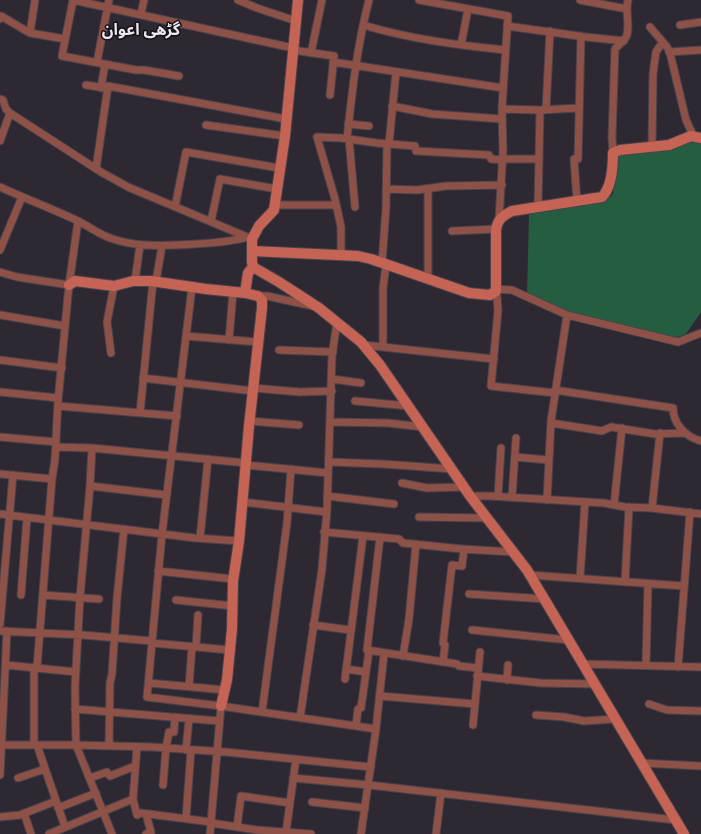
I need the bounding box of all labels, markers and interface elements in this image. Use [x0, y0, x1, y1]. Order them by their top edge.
district label: گڑھی اعوان [102, 21, 180, 41]

